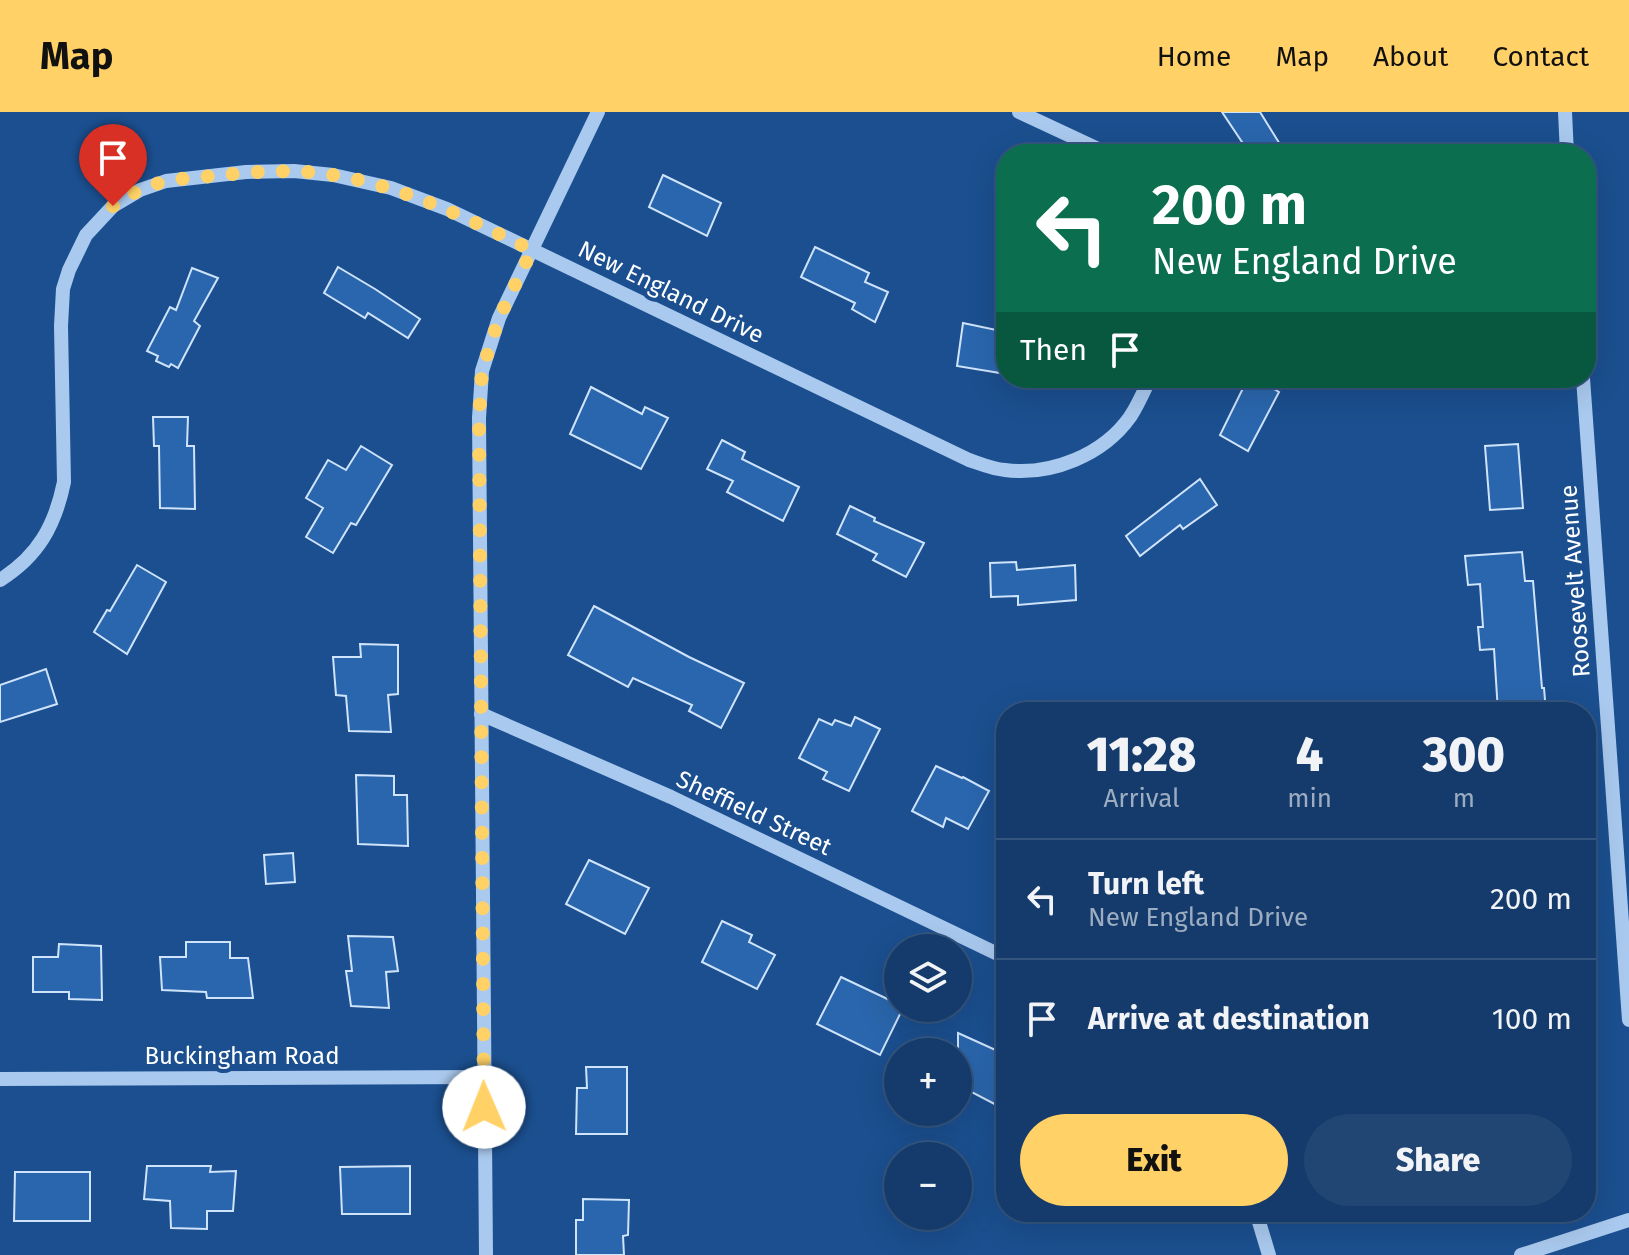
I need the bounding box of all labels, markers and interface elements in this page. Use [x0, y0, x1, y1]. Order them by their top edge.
text: Map [40, 33, 113, 79]
text: Home [1157, 40, 1231, 73]
text: Map [1275, 40, 1329, 73]
text: About [1373, 40, 1448, 73]
text: Contact [1492, 40, 1589, 73]
pin [79, 124, 147, 206]
icon: arrive [91, 136, 135, 180]
text: 200 m [1152, 172, 1307, 239]
icon: left [1020, 176, 1124, 280]
street label: New England Drive [574, 235, 768, 349]
text: New England Drive [1152, 240, 1457, 284]
icon: arrive [1103, 328, 1147, 372]
text: Then [1020, 332, 1087, 368]
street label: Roosevelt Avenue [1554, 484, 1596, 678]
text: 11:28 [1087, 726, 1196, 784]
text: 4 [1296, 726, 1323, 784]
text: 300 [1423, 726, 1505, 784]
street label: Sheffield Street [672, 765, 836, 861]
text: Arrival [1103, 783, 1180, 814]
text: min [1287, 783, 1332, 814]
text: m [1453, 783, 1475, 814]
text: Turn left [1088, 866, 1204, 902]
icon: left [1020, 877, 1064, 921]
text: 200 m [1490, 881, 1572, 917]
text: New England Drive [1088, 902, 1308, 933]
map controls [884, 934, 972, 1230]
button: layers [884, 934, 972, 1022]
icon: arrive [1020, 997, 1064, 1041]
text: Arrive at destination [1088, 1001, 1370, 1037]
text: 100 m [1492, 1001, 1572, 1037]
button: + [884, 1038, 972, 1126]
street label: Buckingham Road [144, 1042, 340, 1070]
position arrow [442, 1065, 526, 1149]
button: Exit [1020, 1114, 1288, 1206]
button: Share [1304, 1114, 1572, 1206]
button: − [884, 1142, 972, 1230]

